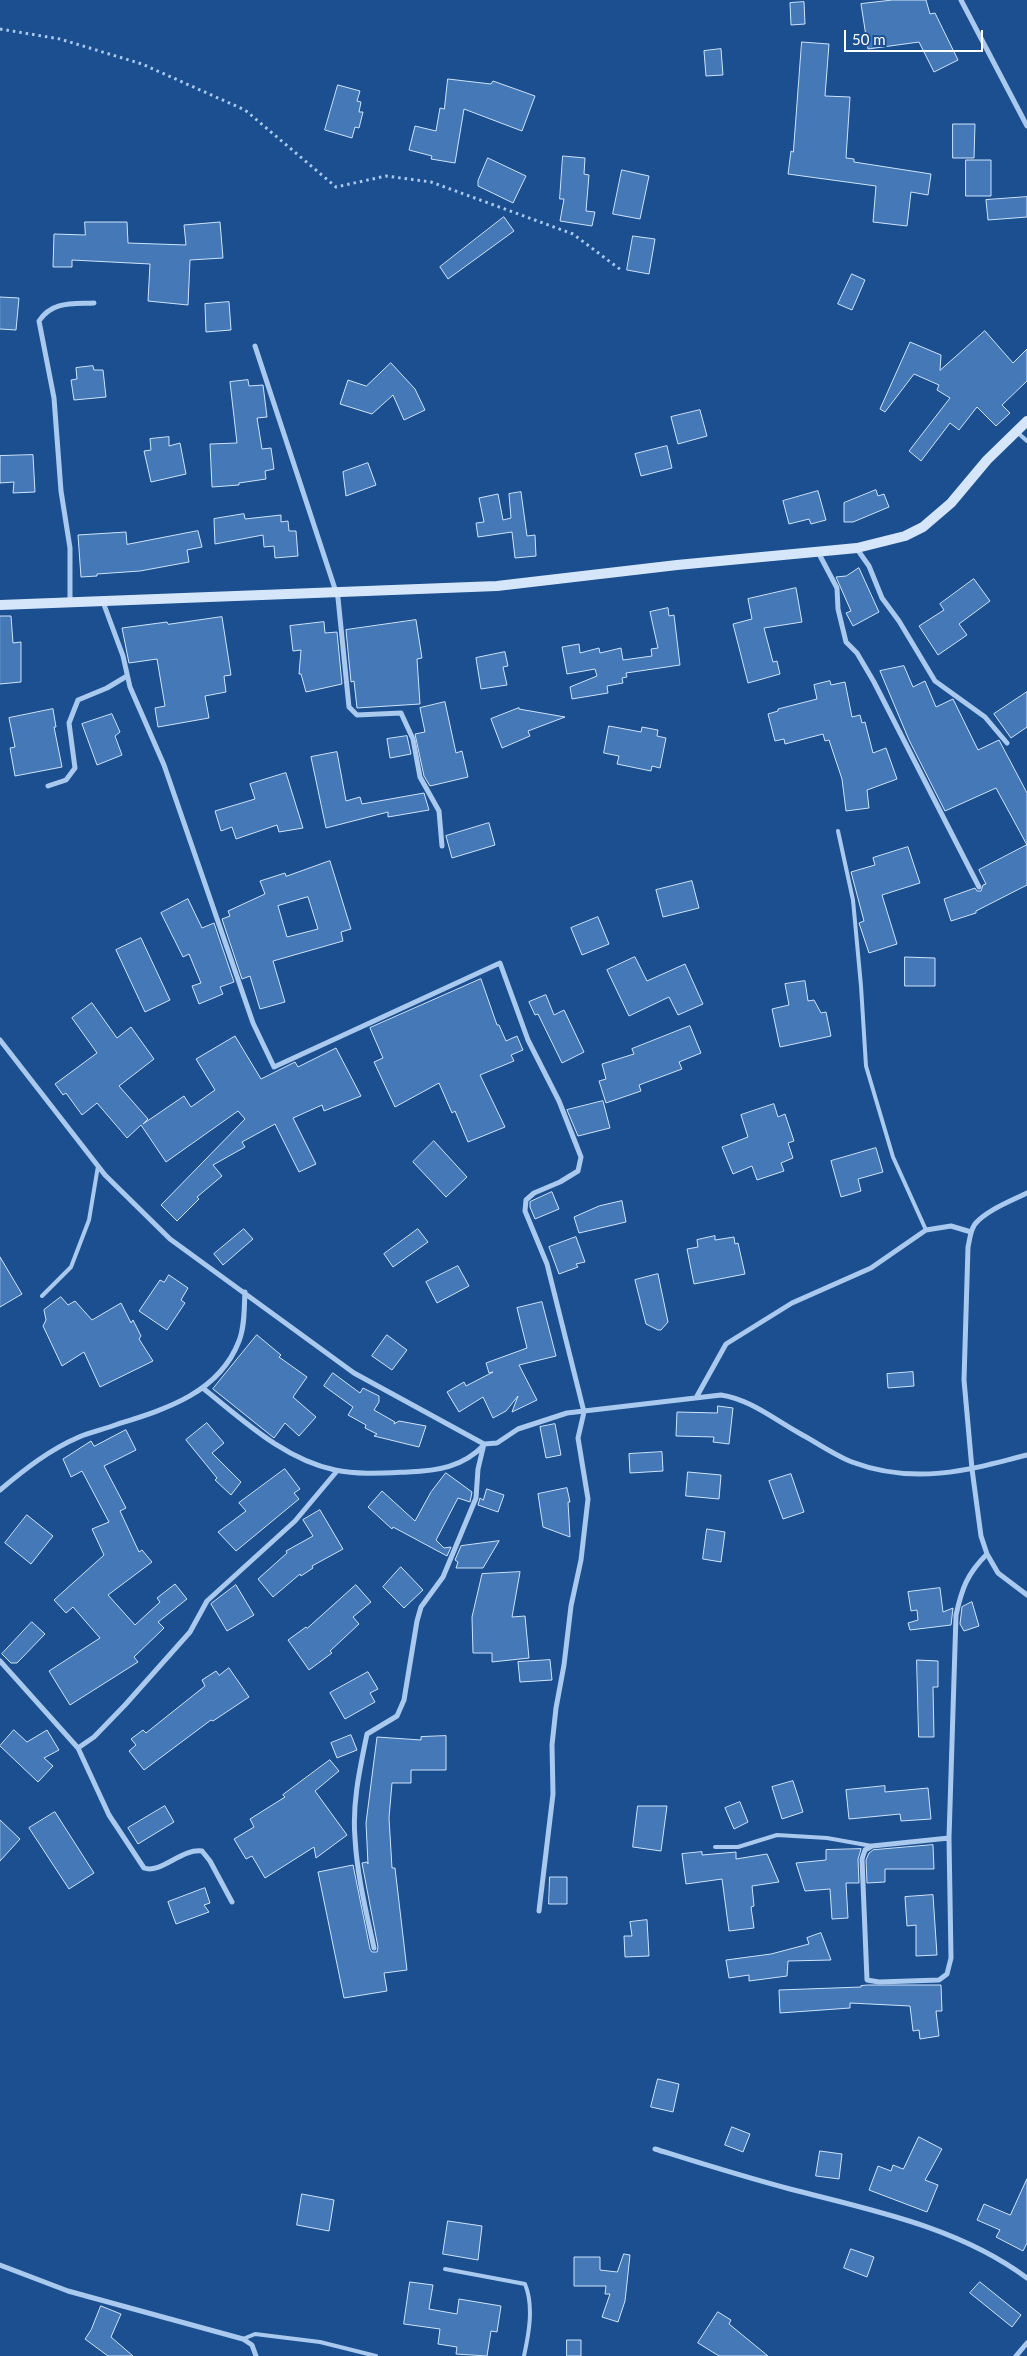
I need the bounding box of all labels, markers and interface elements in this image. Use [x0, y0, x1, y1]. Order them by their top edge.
scale bar [847, 20, 986, 52]
text: 50 m [852, 30, 886, 48]

